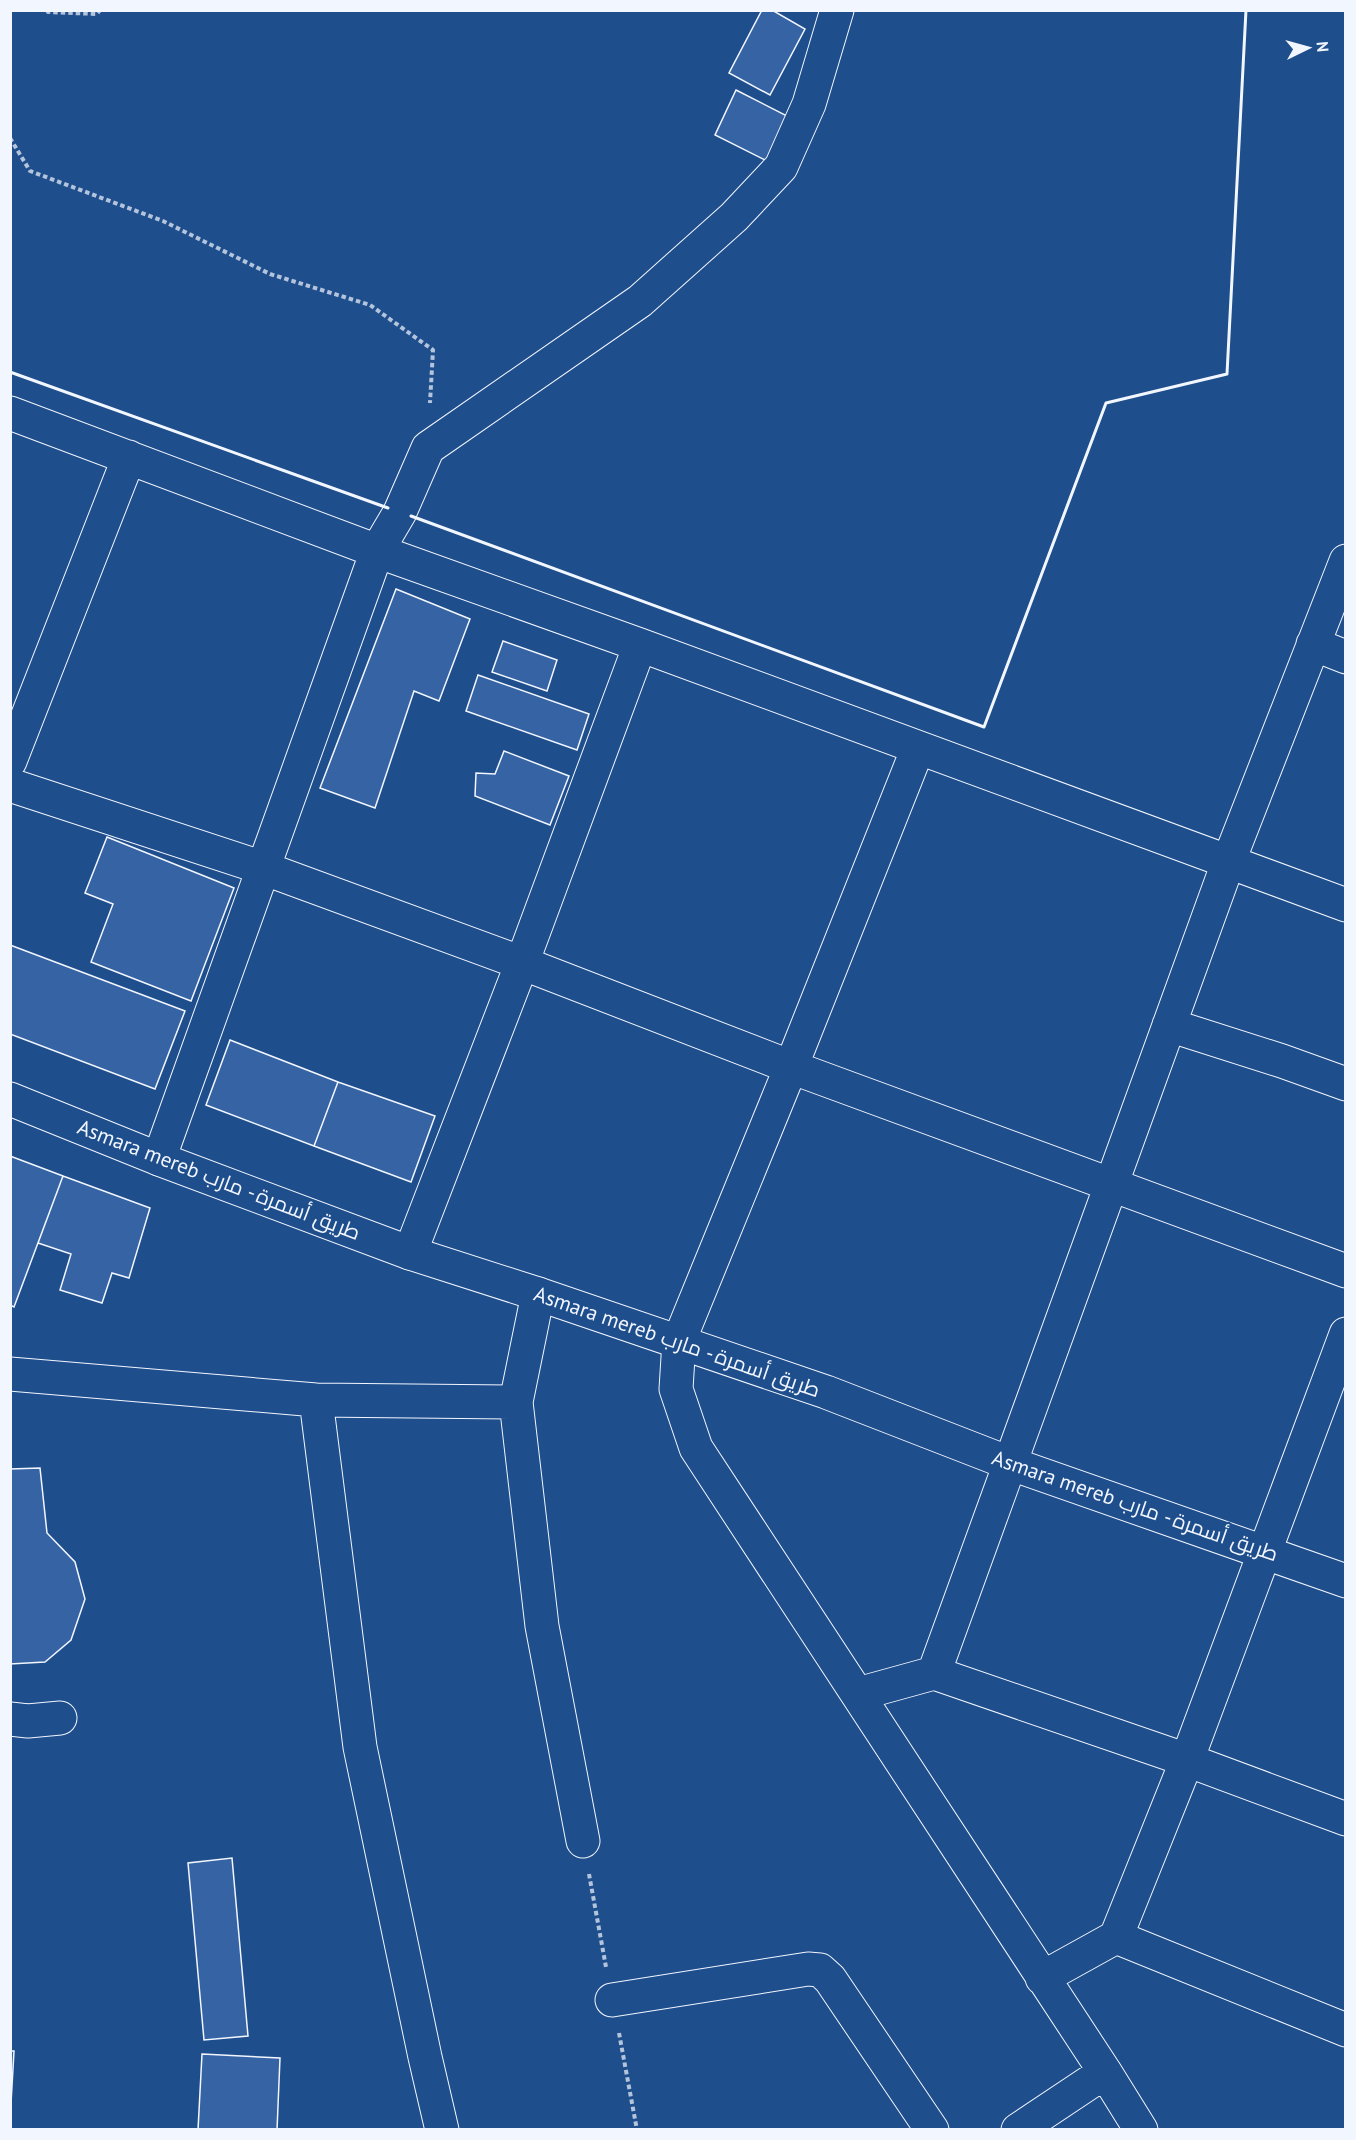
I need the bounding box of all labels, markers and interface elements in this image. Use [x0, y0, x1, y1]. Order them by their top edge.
north arrow [1278, 18, 1338, 78]
text: N [1313, 41, 1333, 53]
street label: Asmara mereb طريق أسمرة - مارب [74, 1113, 364, 1246]
street label: Asmara mereb طريق أسمرة - مارب [531, 1280, 824, 1403]
street label: Asmara mereb طريق أسمرة - مارب [989, 1444, 1282, 1567]

